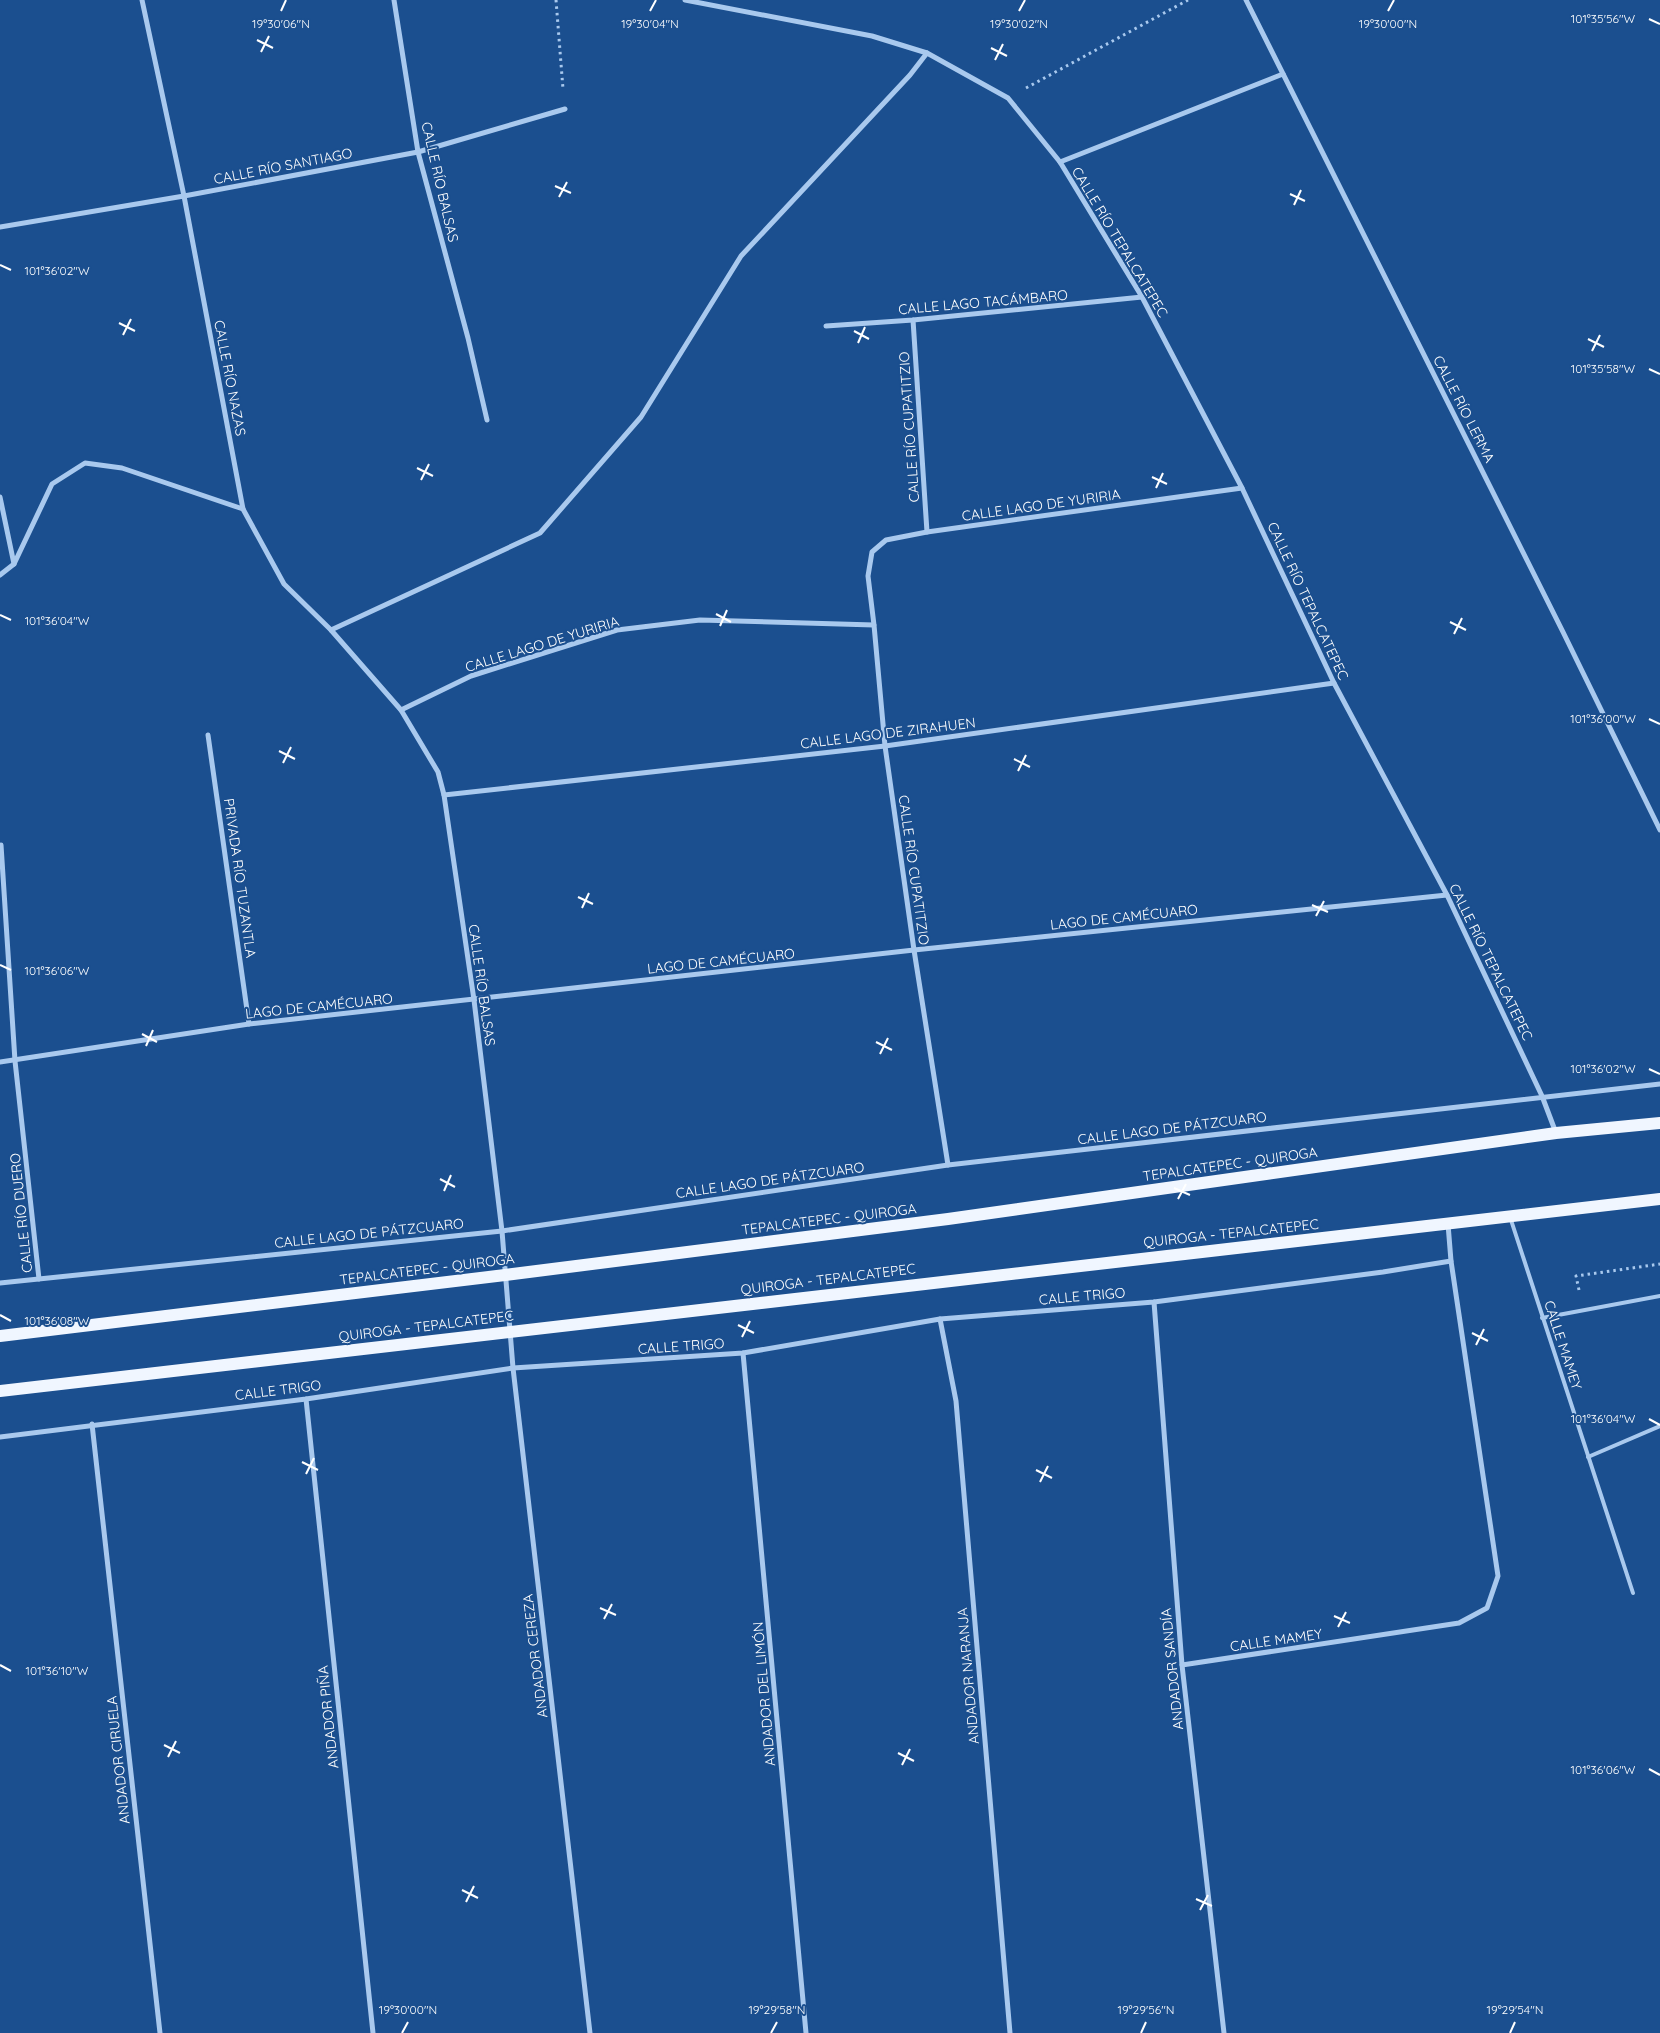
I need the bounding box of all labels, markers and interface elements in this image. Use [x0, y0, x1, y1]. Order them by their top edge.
text: 101°35'56"W [1571, 11, 1636, 26]
text: 19°30'06"N [252, 16, 310, 31]
text: 19°30'04"N [621, 16, 679, 31]
text: 19°30'02"N [990, 16, 1048, 31]
text: 19°30'00"N [1359, 16, 1417, 31]
street label: CALLE RÍO BALSAS [417, 120, 463, 244]
street label: CALLE RÍO SANTIAGO [212, 144, 354, 188]
street label: CALLE RÍO TEPALCATEPEC [1068, 164, 1172, 320]
text: 101°36'02"W [24, 263, 90, 278]
street label: CALLE LAGO TACÁMBARO [897, 286, 1069, 318]
street label: CALLE RÍO NAZAS [210, 319, 250, 438]
street label: CALLE RÍO CUPATITZIO [895, 351, 923, 503]
street label: CALLE RÍO LERMA [1429, 352, 1499, 466]
text: 101°35'58"W [1571, 361, 1636, 376]
street label: CALLE LAGO DE YURIRIA [961, 485, 1121, 525]
street label: CALLE RÍO TEPALCATEPEC [1263, 519, 1353, 683]
street label: CALLE LAGO DE YURIRIA [463, 612, 621, 676]
text: 101°36'04"W [25, 613, 90, 628]
text: 101°36'00"W [1570, 711, 1636, 726]
street label: CALLE LAGO DE ZIRAHUEN [799, 713, 977, 753]
street label: CALLE RÍO CUPATITZIO [895, 794, 933, 946]
street label: PRIVADA RÍO TUZANTLA [220, 797, 260, 959]
street label: CALLE RÍO TEPALCATEPEC [1445, 881, 1537, 1043]
street label: LAGO DE CAMÉCUARO [1049, 900, 1199, 934]
street label: CALLE RÍO BALSAS [465, 923, 499, 1047]
street label: LAGO DE CAMÉCUARO [646, 944, 796, 978]
text: 101°36'06"W [25, 963, 90, 978]
street label: LAGO DE CAMÉCUARO [244, 989, 394, 1023]
text: 101°36'02"W [1570, 1061, 1636, 1076]
street label: CALLE LAGO DE PÁTZCUARO [1076, 1107, 1268, 1149]
street label: TEPALCATEPEC - QUIROGA [1142, 1143, 1318, 1185]
street label: CALLE RÍO DUERO [6, 1152, 36, 1274]
street label: CALLE LAGO DE PÁTZCUARO [675, 1158, 866, 1202]
street label: TEPALCATEPEC - QUIROGA [741, 1199, 917, 1239]
street label: CALLE LAGO DE PÁTZCUARO [273, 1214, 465, 1252]
street label: QUIROGA - TEPALCATEPEC [1142, 1215, 1320, 1251]
street label: TEPALCATEPEC - QUIROGA [339, 1249, 515, 1289]
street label: QUIROGA - TEPALCATEPEC [740, 1259, 916, 1299]
street label: CALLE TRIGO [1038, 1283, 1126, 1309]
street label: CALLE MAMEY [1540, 1298, 1586, 1392]
street label: QUIROGA - TEPALCATEPEC [338, 1306, 514, 1346]
text: 101°36'08"W [25, 1313, 90, 1328]
street label: CALLE TRIGO [637, 1334, 725, 1358]
street label: CALLE TRIGO [234, 1376, 322, 1404]
text: 101°36'04"W [1571, 1411, 1636, 1426]
street label: ANDADOR CEREZA [518, 1593, 552, 1719]
street label: ANDADOR NARANJA [953, 1607, 983, 1745]
street label: ANDADOR SANDÍA [1157, 1607, 1187, 1731]
street label: ANDADOR DEL LIMÓN [749, 1621, 779, 1767]
street label: CALLE MAMEY [1229, 1625, 1323, 1655]
text: 101°36'10"W [26, 1663, 89, 1678]
street label: ANDADOR PIÑA [314, 1665, 342, 1769]
street label: ANDADOR CIRUELA [102, 1695, 134, 1825]
text: 101°36'06"W [1571, 1762, 1636, 1777]
text: 19°30'00"N [379, 2002, 437, 2017]
text: 19°29'58"N [748, 2002, 806, 2017]
text: 19°29'56"N [1117, 2002, 1175, 2017]
text: 19°29'54"N [1487, 2002, 1543, 2017]

